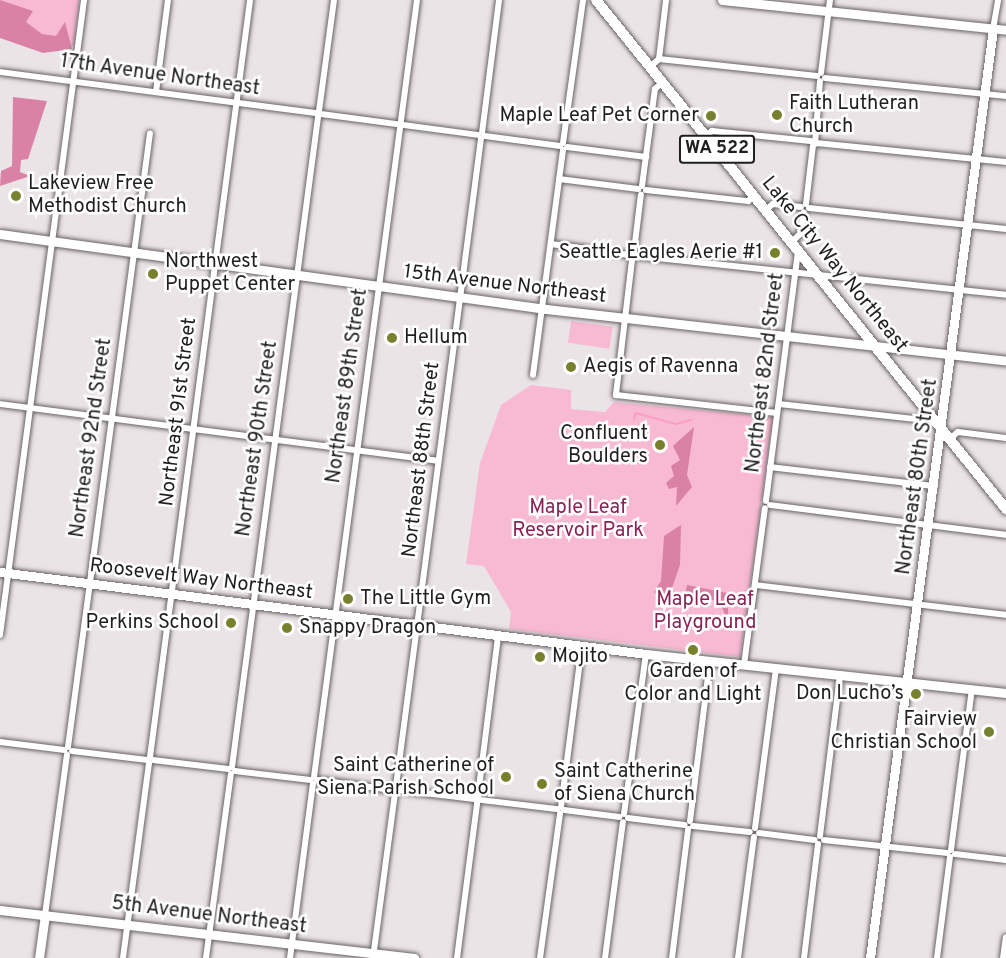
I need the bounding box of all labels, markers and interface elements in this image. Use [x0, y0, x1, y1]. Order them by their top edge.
street label: 17th Avenue Northeast [58, 50, 262, 102]
place label: Faith Lutheran Church [789, 92, 919, 139]
place label: Maple Leaf Pet Corner [499, 104, 699, 128]
marker: Faith Lutheran Church [770, 108, 784, 122]
marker: Maple Leaf Pet Corner [704, 109, 718, 123]
road number: WA 522 [678, 134, 756, 164]
place label: Lakeview Free Methodist Church [28, 172, 187, 219]
street label: Lake City Way Northeast [756, 172, 912, 358]
marker: Lakeview Free Methodist Church [9, 189, 23, 203]
place label: Seattle Eagles Aerie #1 [558, 241, 763, 265]
marker: Seattle Eagles Aerie #1 [768, 246, 782, 260]
place label: Northwest Puppet Center [165, 250, 295, 297]
street label: 15th Avenue Northeast [402, 261, 608, 309]
marker: Northwest Puppet Center [146, 267, 160, 281]
street label: Northeast 82nd Street [742, 272, 790, 474]
street label: Northeast 89th Street [322, 287, 374, 485]
street label: Northeast 91st Street [156, 316, 202, 508]
place label: Hellum [404, 326, 468, 350]
marker: Hellum [385, 331, 399, 345]
street label: Northeast 92nd Street [66, 337, 118, 539]
street label: Northeast 90th Street [232, 340, 284, 538]
place label: Aegis of Ravenna [583, 355, 738, 379]
marker: Aegis of Ravenna [564, 360, 578, 374]
street label: Northeast 88th Street [398, 361, 446, 559]
street label: Northeast 80th Street [892, 377, 944, 577]
place label: Confluent Boulders [560, 422, 648, 469]
marker: Confluent Boulders [653, 438, 667, 452]
park label: Maple Leaf Reservoir Park [512, 496, 644, 543]
street label: Roosevelt Way Northeast [88, 554, 314, 606]
place label: The Little Gym [360, 587, 491, 611]
park label: Maple Leaf Playground [654, 589, 756, 636]
marker: The Little Gym [341, 592, 355, 606]
place label: Perkins School [86, 611, 219, 635]
marker: Perkins School [224, 616, 238, 630]
place label: Snappy Dragon [299, 616, 436, 640]
marker: Snappy Dragon [280, 621, 294, 635]
marker: Garden of Color and Light [686, 643, 700, 657]
place label: Mojito [552, 645, 608, 669]
marker: Mojito [533, 650, 547, 664]
place label: Garden of Color and Light [624, 660, 762, 707]
place label: Don Lucho’s [796, 682, 904, 706]
marker: Don Lucho’s [909, 687, 923, 701]
place label: Fairview Christian School [831, 708, 977, 755]
marker: Fairview Christian School [982, 725, 996, 739]
place label: Saint Catherine of Siena Parish School [317, 754, 494, 801]
place label: Saint Catherine of Siena Church [554, 760, 695, 807]
marker: Saint Catherine of Siena Parish School [499, 770, 513, 784]
marker: Saint Catherine of Siena Church [535, 777, 549, 791]
street label: 5th Avenue Northeast [110, 892, 308, 940]

